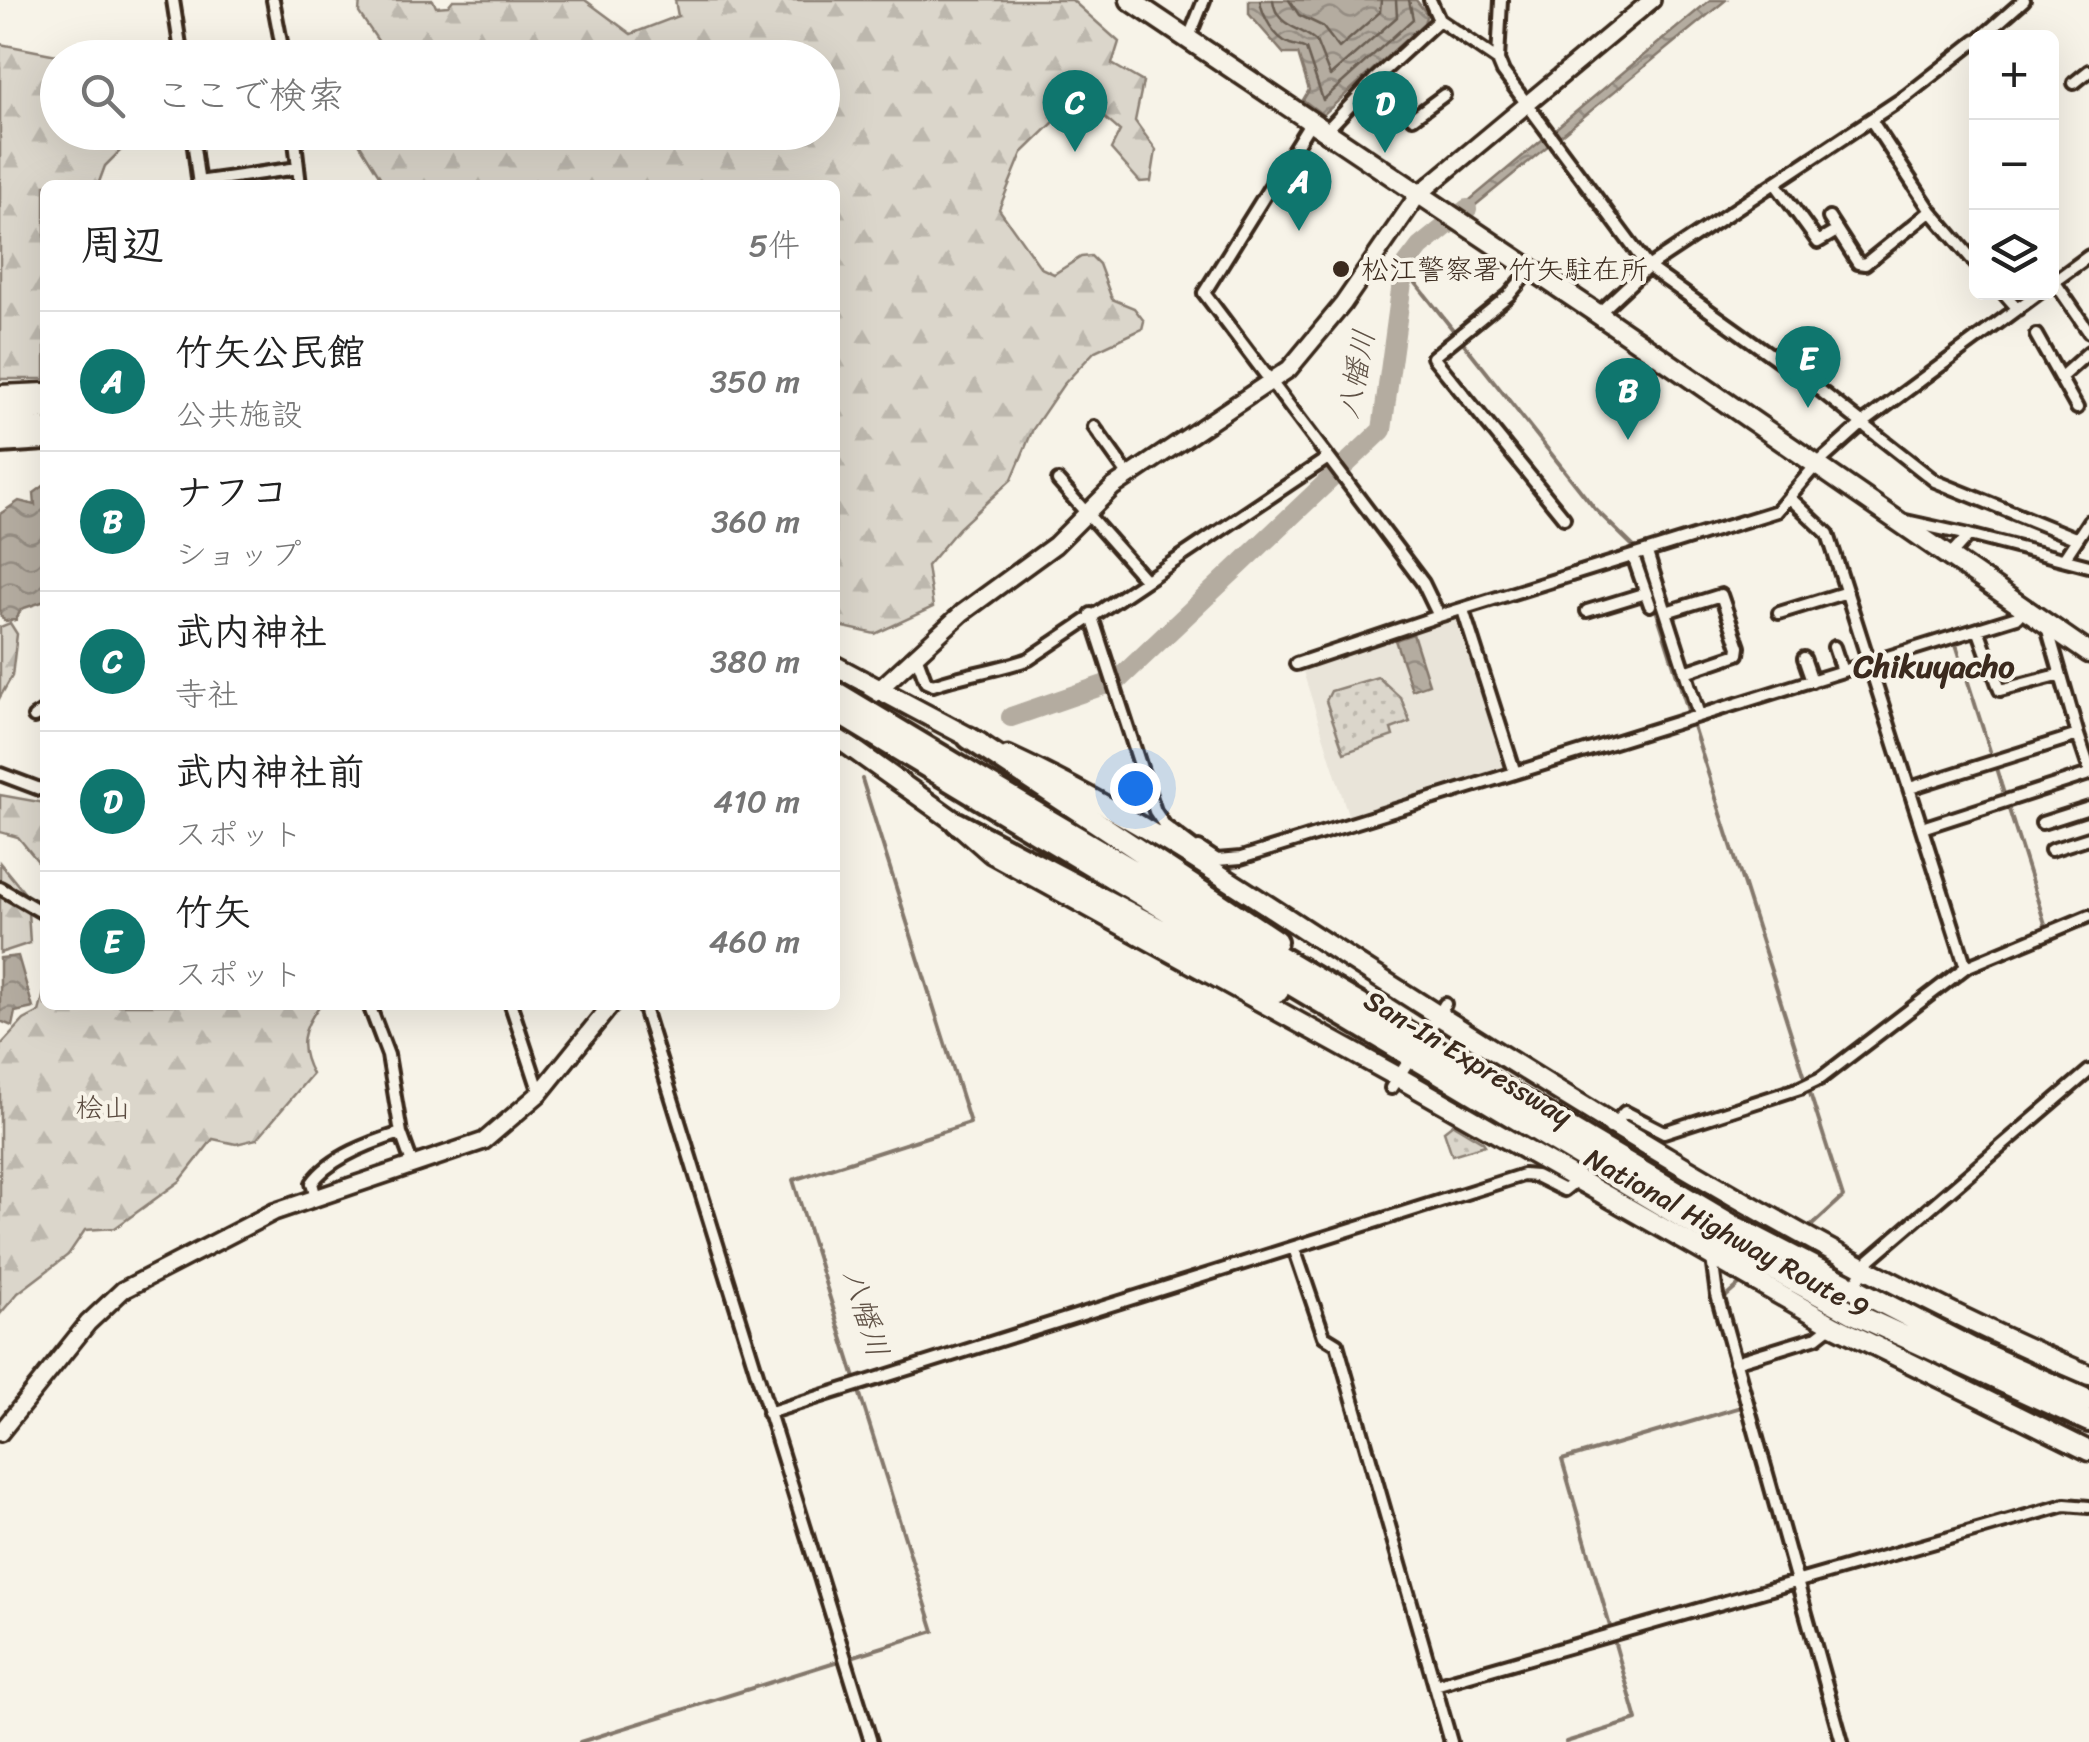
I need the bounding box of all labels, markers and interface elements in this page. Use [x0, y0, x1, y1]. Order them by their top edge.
map controls [1969, 30, 2059, 300]
button: + [1969, 30, 2059, 120]
search box [40, 40, 840, 150]
text: ここで検索 [155, 62, 345, 129]
icon: search [75, 68, 130, 123]
pin: C [1042, 70, 1108, 152]
pin: D [1352, 70, 1418, 153]
button: − [1969, 120, 2059, 210]
pin: A [1266, 148, 1332, 231]
text: 周辺 [80, 208, 164, 282]
button: layers [1969, 210, 2059, 300]
text: 5件 [748, 217, 800, 274]
place label: 松江警察署 竹矢駐在所 [1361, 245, 1648, 294]
marker: 松江警察署 竹矢駐在所 [1330, 258, 1352, 280]
text: 竹矢公民館 [175, 319, 365, 386]
water label: 八幡川 [1321, 325, 1391, 423]
pin: E [1776, 326, 1840, 408]
text: A [102, 353, 123, 410]
text: 350 m [710, 353, 800, 410]
pin: B [1596, 358, 1660, 440]
text: 公共施設 [175, 386, 303, 443]
text: ナフコ [175, 459, 289, 526]
text: B [102, 493, 123, 550]
text: 360 m [711, 493, 800, 550]
text: ショップ [175, 526, 302, 583]
text: 武内神社 [175, 599, 327, 666]
text: C [103, 633, 122, 690]
text: 380 m [710, 633, 800, 690]
district label: Chikuyacho [1852, 638, 2015, 695]
text: 寺社 [175, 666, 239, 723]
text: 武内神社前 [175, 739, 365, 806]
your location [1110, 763, 1161, 814]
text: D [103, 773, 122, 830]
text: 410 m [713, 773, 800, 830]
text: スポット [175, 806, 303, 863]
text: 竹矢 [175, 879, 251, 946]
text: E [104, 913, 121, 970]
text: 460 m [709, 913, 800, 970]
text: スポット [175, 946, 303, 1003]
street label: San-In Expressway [1354, 976, 1582, 1140]
park label: 桧山 [75, 1083, 131, 1132]
street label: National Highway Route 9 [1575, 1134, 1879, 1332]
water label: 八幡川 [827, 1262, 905, 1364]

